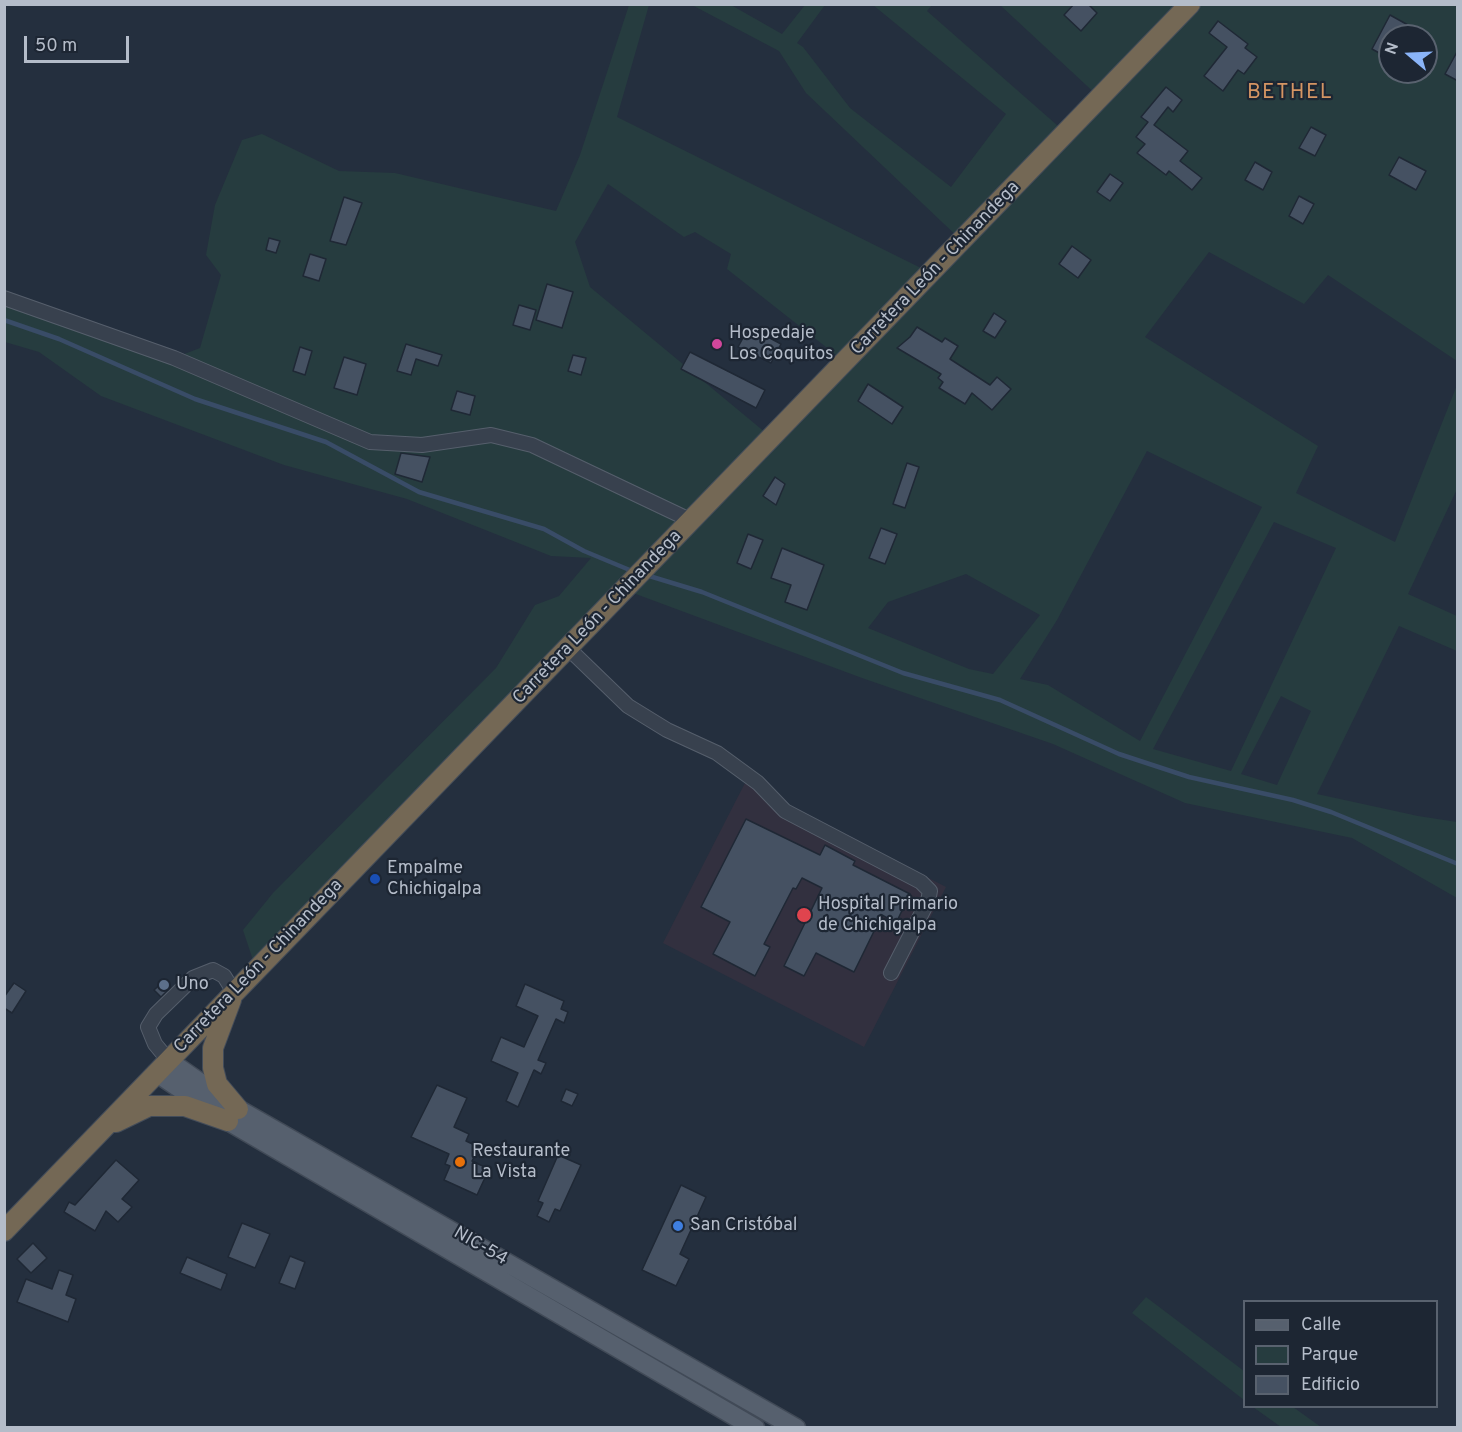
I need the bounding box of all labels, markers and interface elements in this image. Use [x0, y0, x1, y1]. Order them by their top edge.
scale bar [27, 24, 132, 62]
north arrow [1378, 24, 1438, 84]
text: 50 m [35, 35, 77, 58]
text: N [1382, 40, 1404, 57]
district label: BETHEL [1247, 81, 1333, 107]
street label: Carretera León - Chinandega [847, 177, 1025, 361]
place label: Hospedaje Los Coquitos [729, 323, 833, 366]
marker: Hospedaje Los Coquitos [710, 337, 724, 351]
street label: Carretera León - Chinandega [509, 526, 687, 710]
place label: Empalme Chichigalpa [387, 858, 481, 900]
marker: Empalme Chichigalpa [368, 872, 382, 886]
street label: Carretera León - Chinandega [170, 875, 348, 1059]
place label: Hospital Primario de Chichigalpa [818, 894, 958, 936]
marker: Hospital Primario de Chichigalpa [795, 906, 813, 924]
place label: Uno [176, 974, 209, 996]
marker: Uno [157, 978, 171, 992]
place label: Restaurante La Vista [472, 1141, 570, 1184]
marker: Restaurante La Vista [453, 1155, 467, 1169]
place label: San Cristóbal [690, 1215, 797, 1237]
marker: San Cristóbal [671, 1219, 685, 1233]
street label: NIC-54 [449, 1223, 511, 1271]
legend [1243, 1300, 1438, 1408]
text: Calle [1301, 1314, 1341, 1337]
text: Parque [1301, 1344, 1358, 1367]
text: Edificio [1301, 1374, 1360, 1397]

